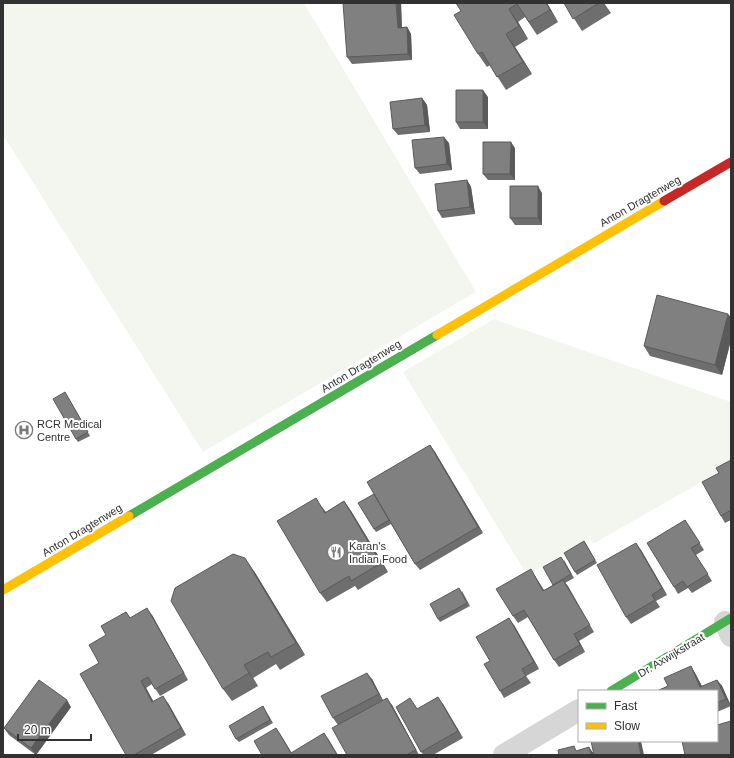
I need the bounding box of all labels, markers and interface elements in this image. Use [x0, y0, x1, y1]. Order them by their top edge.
street label: Anton Dragtenweg [598, 173, 682, 229]
street label: Anton Dragtenweg [319, 337, 403, 395]
place label: RCR Medical Centre [37, 418, 102, 443]
hospital icon: RCR Medical Centre [14, 420, 34, 440]
street label: Anton Dragtenweg [40, 501, 124, 559]
place label: Karan's Indian Food [349, 540, 407, 565]
restaurant icon: Karan's Indian Food [326, 542, 346, 562]
street label: Dr. Axwijkstraat [636, 630, 706, 680]
legend [578, 690, 718, 742]
text: Fast [614, 699, 638, 713]
scale bar [18, 716, 91, 742]
text: Slow [614, 719, 640, 733]
text: 20 m [24, 723, 51, 737]

